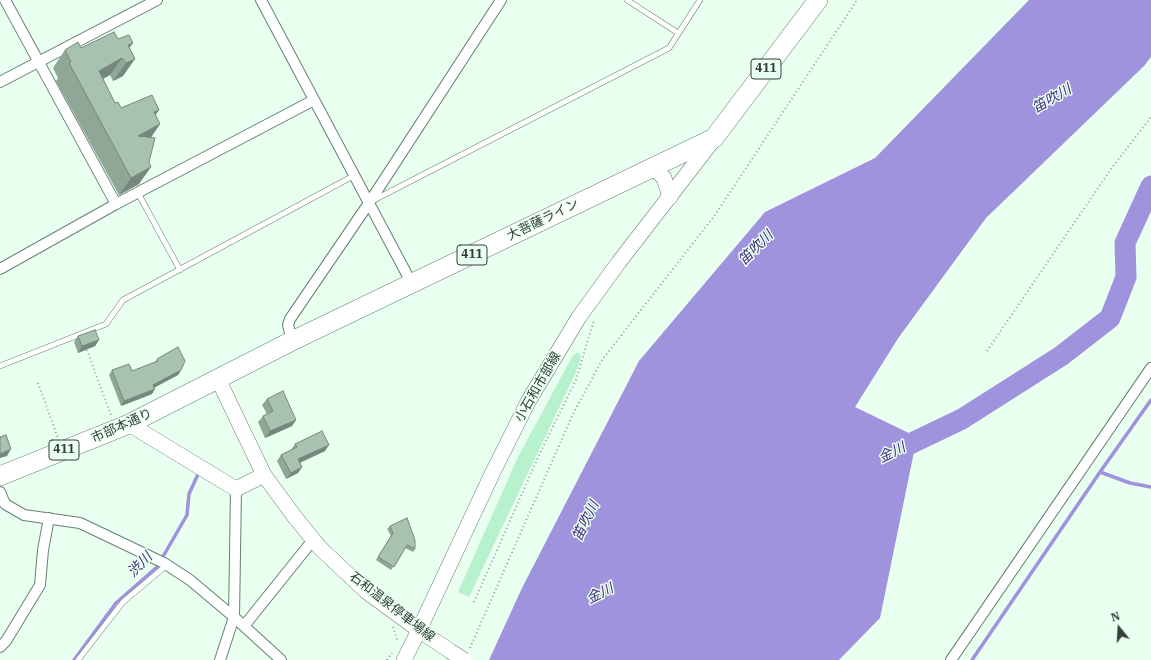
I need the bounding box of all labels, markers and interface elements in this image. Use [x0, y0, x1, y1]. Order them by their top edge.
road number: 411 [751, 59, 781, 79]
water label: 笛吹川 [1030, 81, 1074, 117]
street label: 大菩薩ライン [505, 196, 581, 244]
water label: 笛吹川 [735, 227, 777, 269]
road number: 411 [457, 245, 487, 265]
street label: 小石和市部線 [512, 349, 564, 425]
street label: 市部本通り [89, 406, 155, 446]
water label: 金川 [876, 439, 908, 467]
road number: 411 [49, 440, 79, 460]
water label: 笛吹川 [569, 498, 603, 544]
water label: 渋川 [124, 549, 156, 581]
street label: 石和温泉停車場線 [346, 569, 438, 645]
water label: 金川 [584, 580, 616, 608]
north arrow [1099, 608, 1139, 648]
text: N [1109, 609, 1122, 625]

